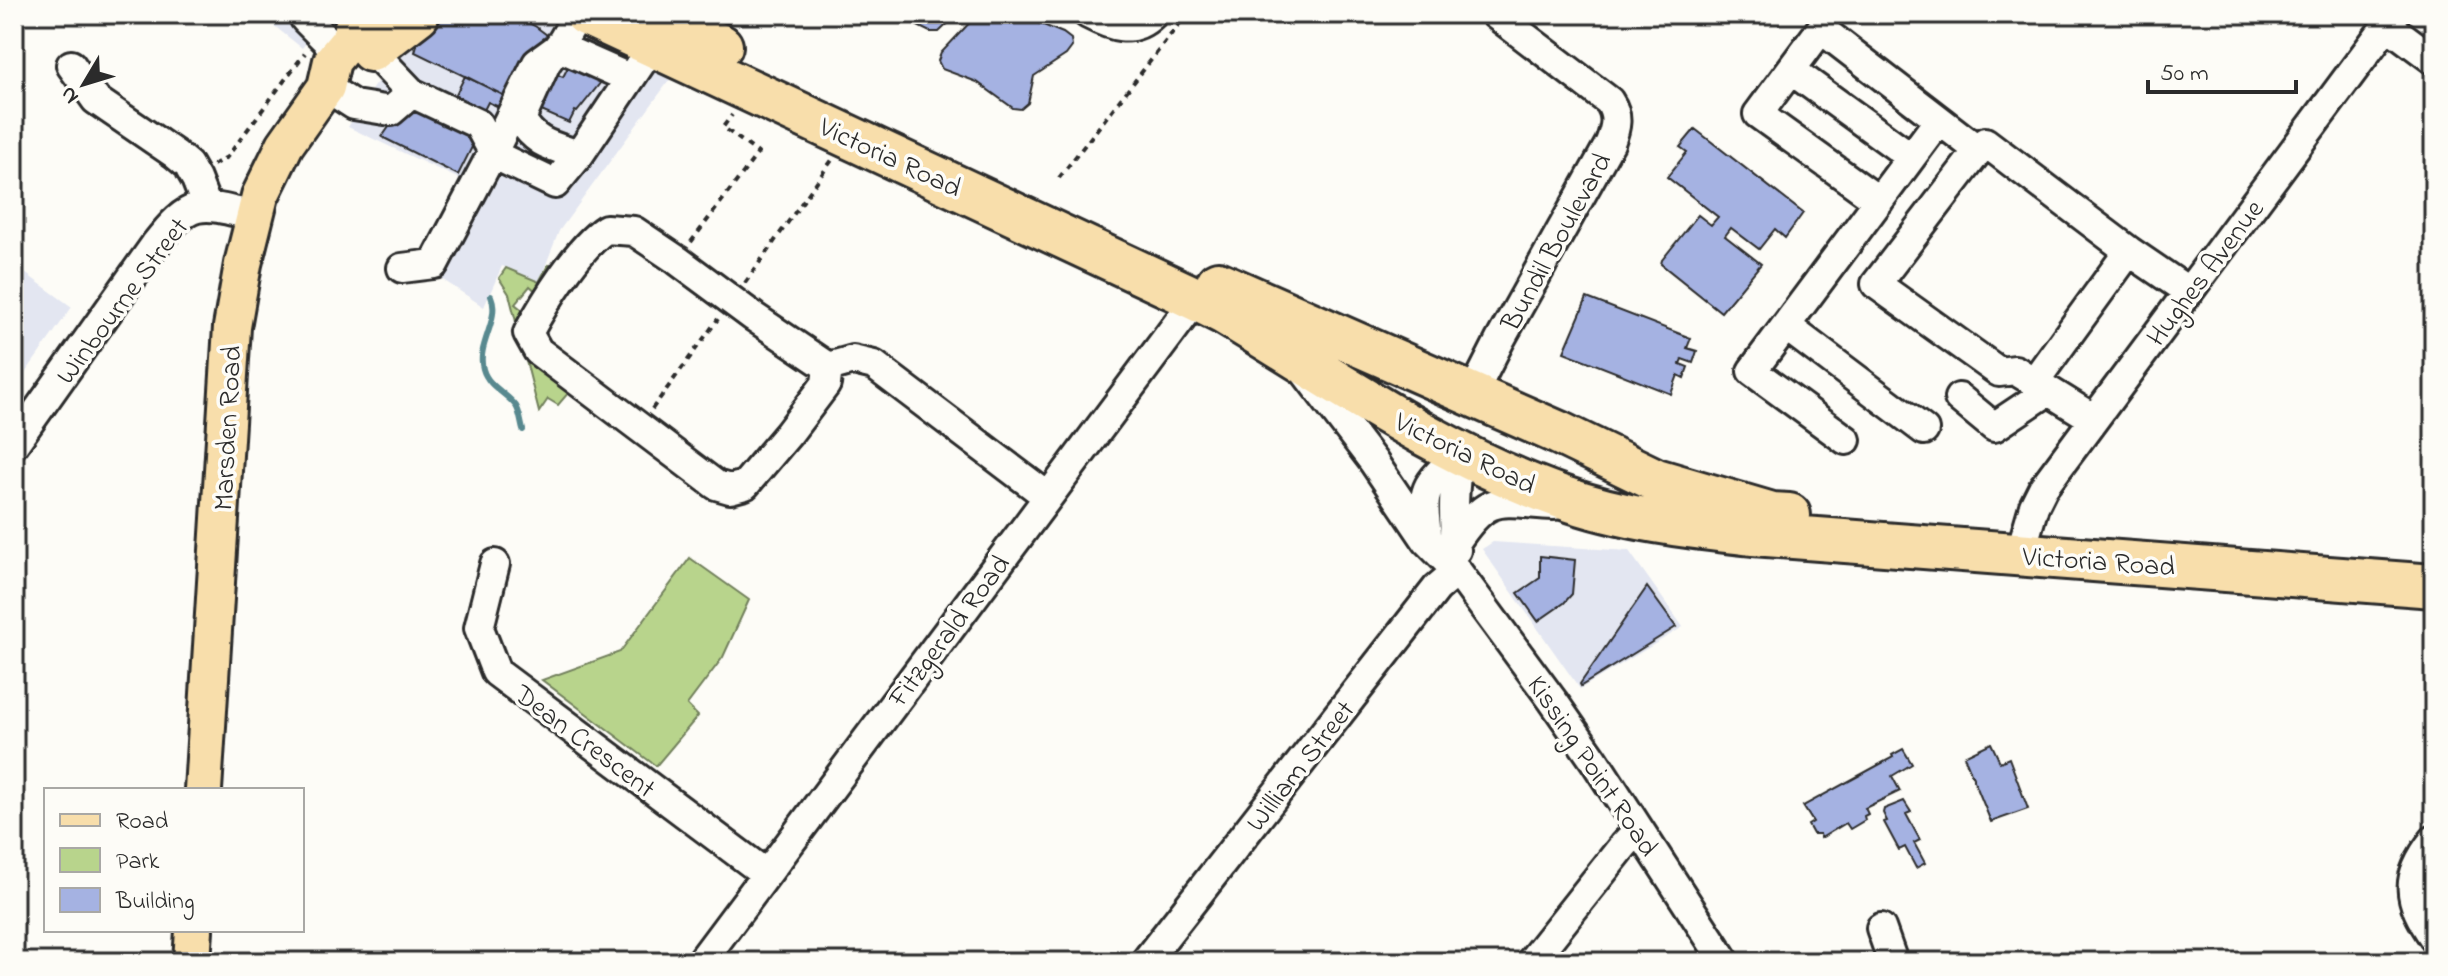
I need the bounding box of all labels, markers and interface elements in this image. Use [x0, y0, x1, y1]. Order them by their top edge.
north arrow [44, 44, 124, 124]
scale bar [2148, 44, 2296, 94]
text: 50 m [2160, 57, 2209, 92]
text: N [53, 79, 88, 110]
street label: Victoria Road [811, 108, 968, 210]
street label: Bundil Boulevard [1492, 146, 1624, 340]
street label: Hughes Avenue [2138, 192, 2276, 356]
street label: Winbourne Street [47, 210, 200, 394]
street label: Marsden Road [205, 344, 254, 512]
street label: Victoria Road [1386, 403, 1542, 507]
street label: Victoria Road [2020, 538, 2177, 589]
street label: Fitzgerald Road [879, 547, 1022, 718]
street label: Kissing Point Road [1515, 668, 1667, 866]
street label: Dean Crescent [504, 675, 663, 810]
street label: William Street [1237, 693, 1366, 842]
legend [44, 788, 304, 932]
text: Road [116, 805, 169, 840]
text: Park [116, 845, 160, 880]
text: Building [115, 885, 195, 920]

